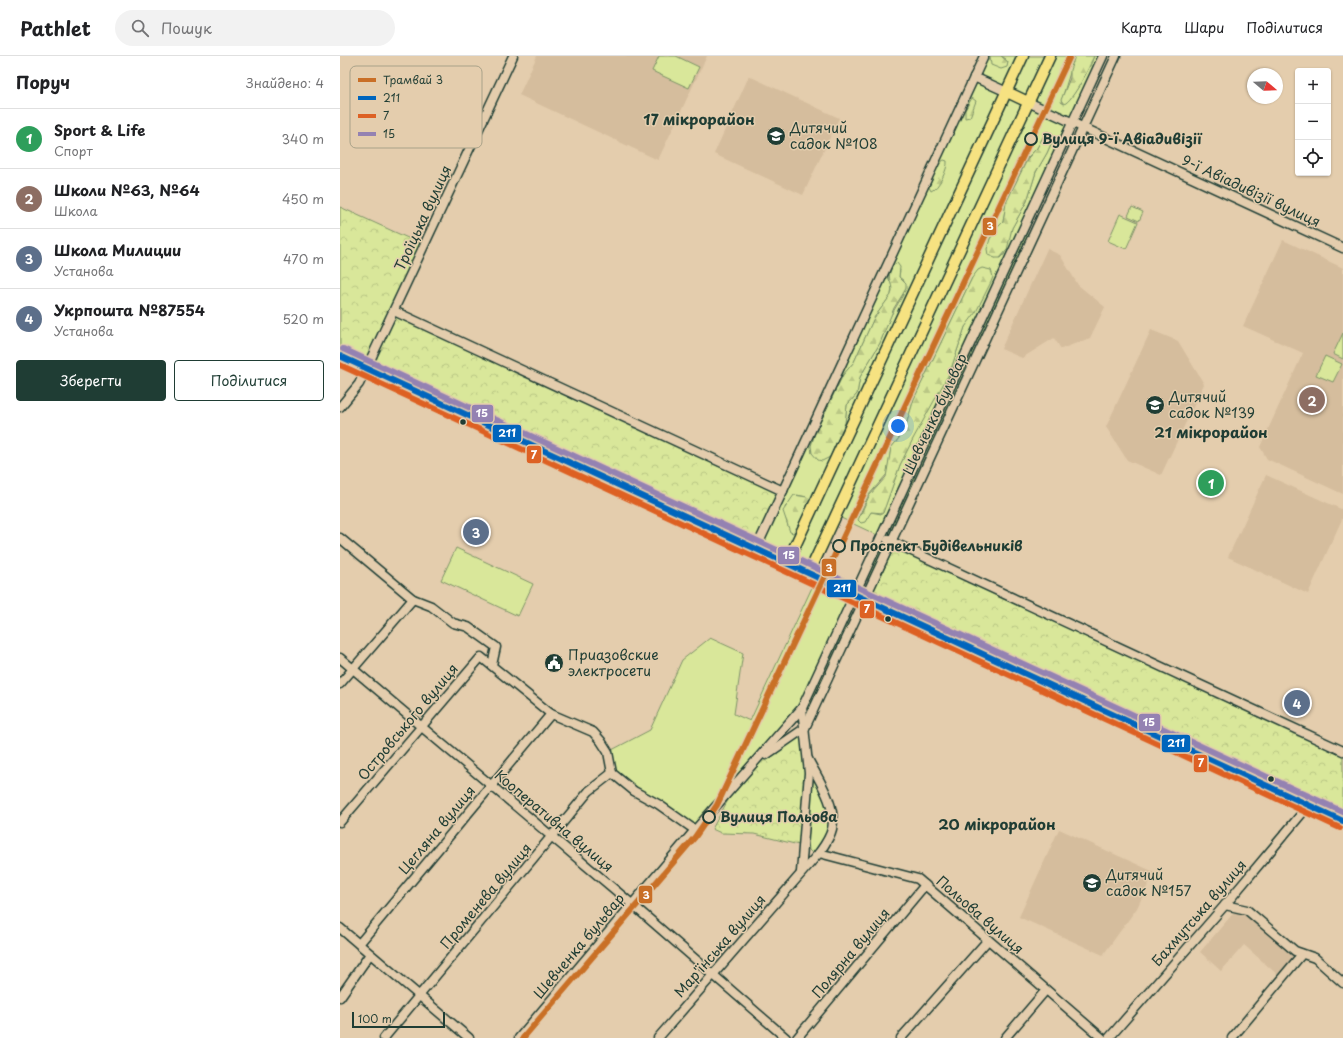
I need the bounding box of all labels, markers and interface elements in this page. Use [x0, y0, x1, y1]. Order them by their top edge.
search box [115, 10, 395, 46]
text: Pathlet [20, 14, 91, 42]
text: Пошук [161, 16, 212, 39]
icon: search [129, 17, 151, 39]
text: Карта [1121, 17, 1162, 38]
text: Шари [1184, 17, 1224, 38]
text: Поділитися [1246, 17, 1323, 38]
legend [350, 66, 482, 148]
north arrow [1247, 68, 1283, 104]
map controls [1295, 68, 1331, 176]
button: + [1295, 68, 1331, 104]
text: Поруч [16, 69, 70, 95]
text: Трамвай 3 [383, 71, 443, 88]
text: Знайдено: 4 [246, 73, 324, 92]
text: 211 [383, 89, 400, 106]
button: − [1295, 104, 1331, 140]
text: 7 [383, 107, 389, 124]
district label: 17 мікрорайон [643, 107, 755, 130]
place label: Дитячий садок №108 [789, 117, 878, 154]
text: Sport & Life [54, 118, 145, 141]
text: 15 [383, 125, 395, 142]
school or university icon: Дитячий садок №108 [765, 125, 787, 147]
place label: Вулиця 9-ї Авіадивізії [1042, 128, 1203, 149]
text: 1 [26, 129, 32, 148]
text: 340 m [281, 129, 324, 148]
marker: Вулиця 9-ї Авіадивізії [1024, 132, 1038, 146]
button: locate [1295, 140, 1331, 176]
text: Спорт [54, 141, 93, 160]
street label: 9-ї Авіадивізії вулиця [1178, 149, 1324, 232]
street label: Троїцька вулиця [389, 162, 456, 274]
text: Школи №63, №64 [54, 178, 200, 201]
text: 2 [24, 189, 34, 208]
text: 450 m [282, 189, 324, 208]
text: Школа [54, 201, 98, 220]
line badge: 3 [982, 217, 997, 236]
text: 3 [986, 217, 994, 234]
text: Школа Милиции [54, 238, 182, 261]
text: 3 [25, 249, 33, 268]
text: 470 m [283, 249, 324, 268]
text: Установа [54, 261, 114, 280]
text: Укрпошта №87554 [54, 298, 205, 321]
text: 4 [25, 309, 33, 328]
text: 520 m [282, 309, 324, 328]
text: Установа [54, 321, 114, 340]
street label: Шевченка бульвар [897, 350, 972, 478]
button: Зберегти [16, 360, 166, 401]
button: Поділитися [174, 360, 324, 401]
pin: 2 [1299, 385, 1325, 415]
place label: Дитячий садок №139 [1168, 386, 1255, 423]
school or university icon: Дитячий садок №139 [1144, 394, 1166, 416]
line badge: 15 [471, 404, 494, 423]
text: 15 [476, 404, 488, 421]
your location [888, 416, 908, 436]
unlabelled marker [458, 417, 468, 427]
district label: 21 мікрорайон [1154, 420, 1268, 443]
line badge: 211 [492, 424, 522, 443]
text: 211 [498, 424, 516, 441]
line badge: 7 [526, 445, 542, 464]
text: 7 [531, 446, 538, 463]
pin: 1 [1198, 468, 1224, 498]
pin: 3 [463, 517, 489, 547]
place label: Проспект Будівельників [850, 535, 1023, 556]
marker: Проспект Будівельників [832, 539, 846, 553]
line badge: 15 [777, 546, 800, 565]
text: 15 [783, 546, 795, 563]
line badge: 3 [821, 558, 837, 577]
text: 3 [825, 559, 833, 576]
line badge: 211 [826, 579, 857, 598]
text: 211 [833, 579, 851, 596]
line badge: 7 [859, 600, 875, 619]
text: 7 [864, 600, 871, 617]
unlabelled marker [883, 614, 893, 624]
place label: Приазовские электросети [568, 644, 659, 681]
public building icon: Приазовские электросети [543, 652, 565, 674]
street label: Островського вулиця [352, 659, 463, 785]
pin: 4 [1284, 688, 1310, 718]
line badge: 15 [1138, 713, 1161, 732]
text: 15 [1143, 713, 1155, 730]
line badge: 211 [1161, 734, 1191, 753]
text: 211 [1167, 734, 1185, 751]
line badge: 7 [1193, 754, 1208, 773]
text: 7 [1198, 754, 1205, 771]
street label: Кооперативна вулиця [490, 764, 618, 877]
unlabelled marker [1266, 774, 1276, 784]
street label: Цегляна вулиця [393, 781, 480, 879]
place label: Вулиця Польова [720, 806, 838, 827]
marker: Вулиця Польова [702, 810, 716, 824]
district label: 20 мікрорайон [938, 812, 1056, 835]
street label: Променева вулиця [435, 838, 536, 953]
street label: Бахмутська вулиця [1146, 855, 1251, 971]
place label: Дитячий садок №157 [1105, 864, 1191, 901]
street label: Польова вулиця [932, 871, 1029, 959]
school or university icon: Дитячий садок №157 [1081, 872, 1103, 894]
line badge: 3 [638, 885, 653, 904]
text: 3 [642, 886, 650, 903]
street label: Шевченка бульвар [528, 888, 629, 1003]
street label: Мар'їнська вулиця [669, 890, 770, 1002]
street label: Полярна вулиця [807, 903, 894, 1002]
scale bar [352, 1010, 445, 1029]
text: 100 m [358, 1010, 392, 1027]

